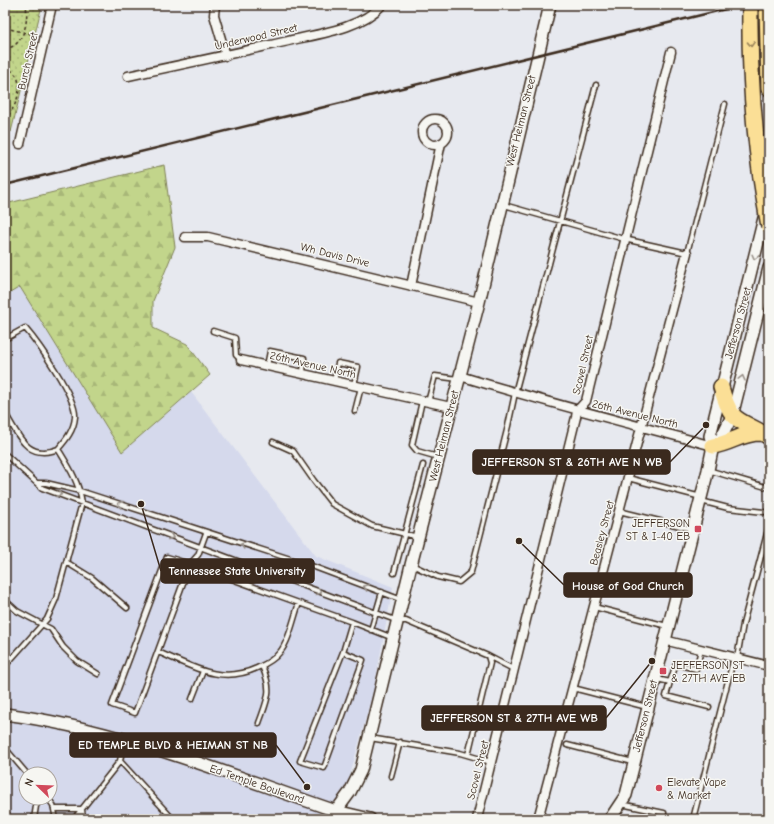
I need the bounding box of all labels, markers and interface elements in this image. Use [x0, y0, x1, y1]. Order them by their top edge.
street label: Underwood Street [213, 21, 299, 53]
street label: Burch Street [15, 30, 41, 91]
one-way arrow [747, 41, 755, 47]
street label: West Heiman Street [503, 73, 539, 168]
street label: Wh Davis Drive [299, 240, 371, 270]
one-way arrow [751, 253, 760, 260]
street label: Jefferson Street [722, 285, 754, 360]
street label: Scovel Street [570, 333, 596, 396]
street label: 26th Avenue North [269, 349, 357, 381]
one-way arrow [737, 374, 745, 381]
street label: West Heiman Street [426, 388, 462, 483]
street label: 26th Avenue North [591, 397, 679, 431]
callout: JEFFERSON ST & 26TH AVE N WB [473, 450, 670, 474]
text: JEFFERSON ST & 26TH AVE N WB [482, 455, 662, 469]
one-way arrow [55, 490, 62, 498]
street label: Beasley Street [587, 498, 617, 567]
one-way arrow [116, 501, 123, 509]
place label: JEFFERSON ST & I-40 EB [626, 517, 690, 543]
marker: JEFFERSON ST & I-40 EB [693, 524, 703, 534]
one-way arrow [167, 533, 174, 541]
one-way arrow [240, 541, 247, 550]
callout: Tennessee State University [161, 559, 314, 583]
text: Tennessee State University [168, 564, 306, 578]
callout: House of God Church [564, 573, 692, 597]
text: House of God Church [572, 579, 684, 593]
one-way arrow [363, 583, 370, 591]
one-way arrow [315, 588, 322, 596]
place label: JEFFERSON ST & 27TH AVE EB [671, 659, 746, 685]
marker: JEFFERSON ST & 27TH AVE EB [658, 666, 668, 676]
street label: Jefferson Street [630, 678, 660, 753]
callout: JEFFERSON ST & 27TH AVE WB [422, 706, 606, 730]
text: JEFFERSON ST & 27TH AVE WB [430, 711, 598, 725]
callout: ED TEMPLE BLVD & HEIMAN ST NB [70, 733, 276, 757]
text: ED TEMPLE BLVD & HEIMAN ST NB [78, 738, 268, 752]
street label: Scovel Street [464, 738, 492, 801]
street label: Ed Temple Boulevard [208, 762, 306, 806]
north arrow [18, 766, 58, 806]
text: N [22, 776, 37, 788]
place label: Elevate Vape & Market [667, 776, 726, 802]
marker: Elevate Vape & Market [654, 783, 664, 793]

